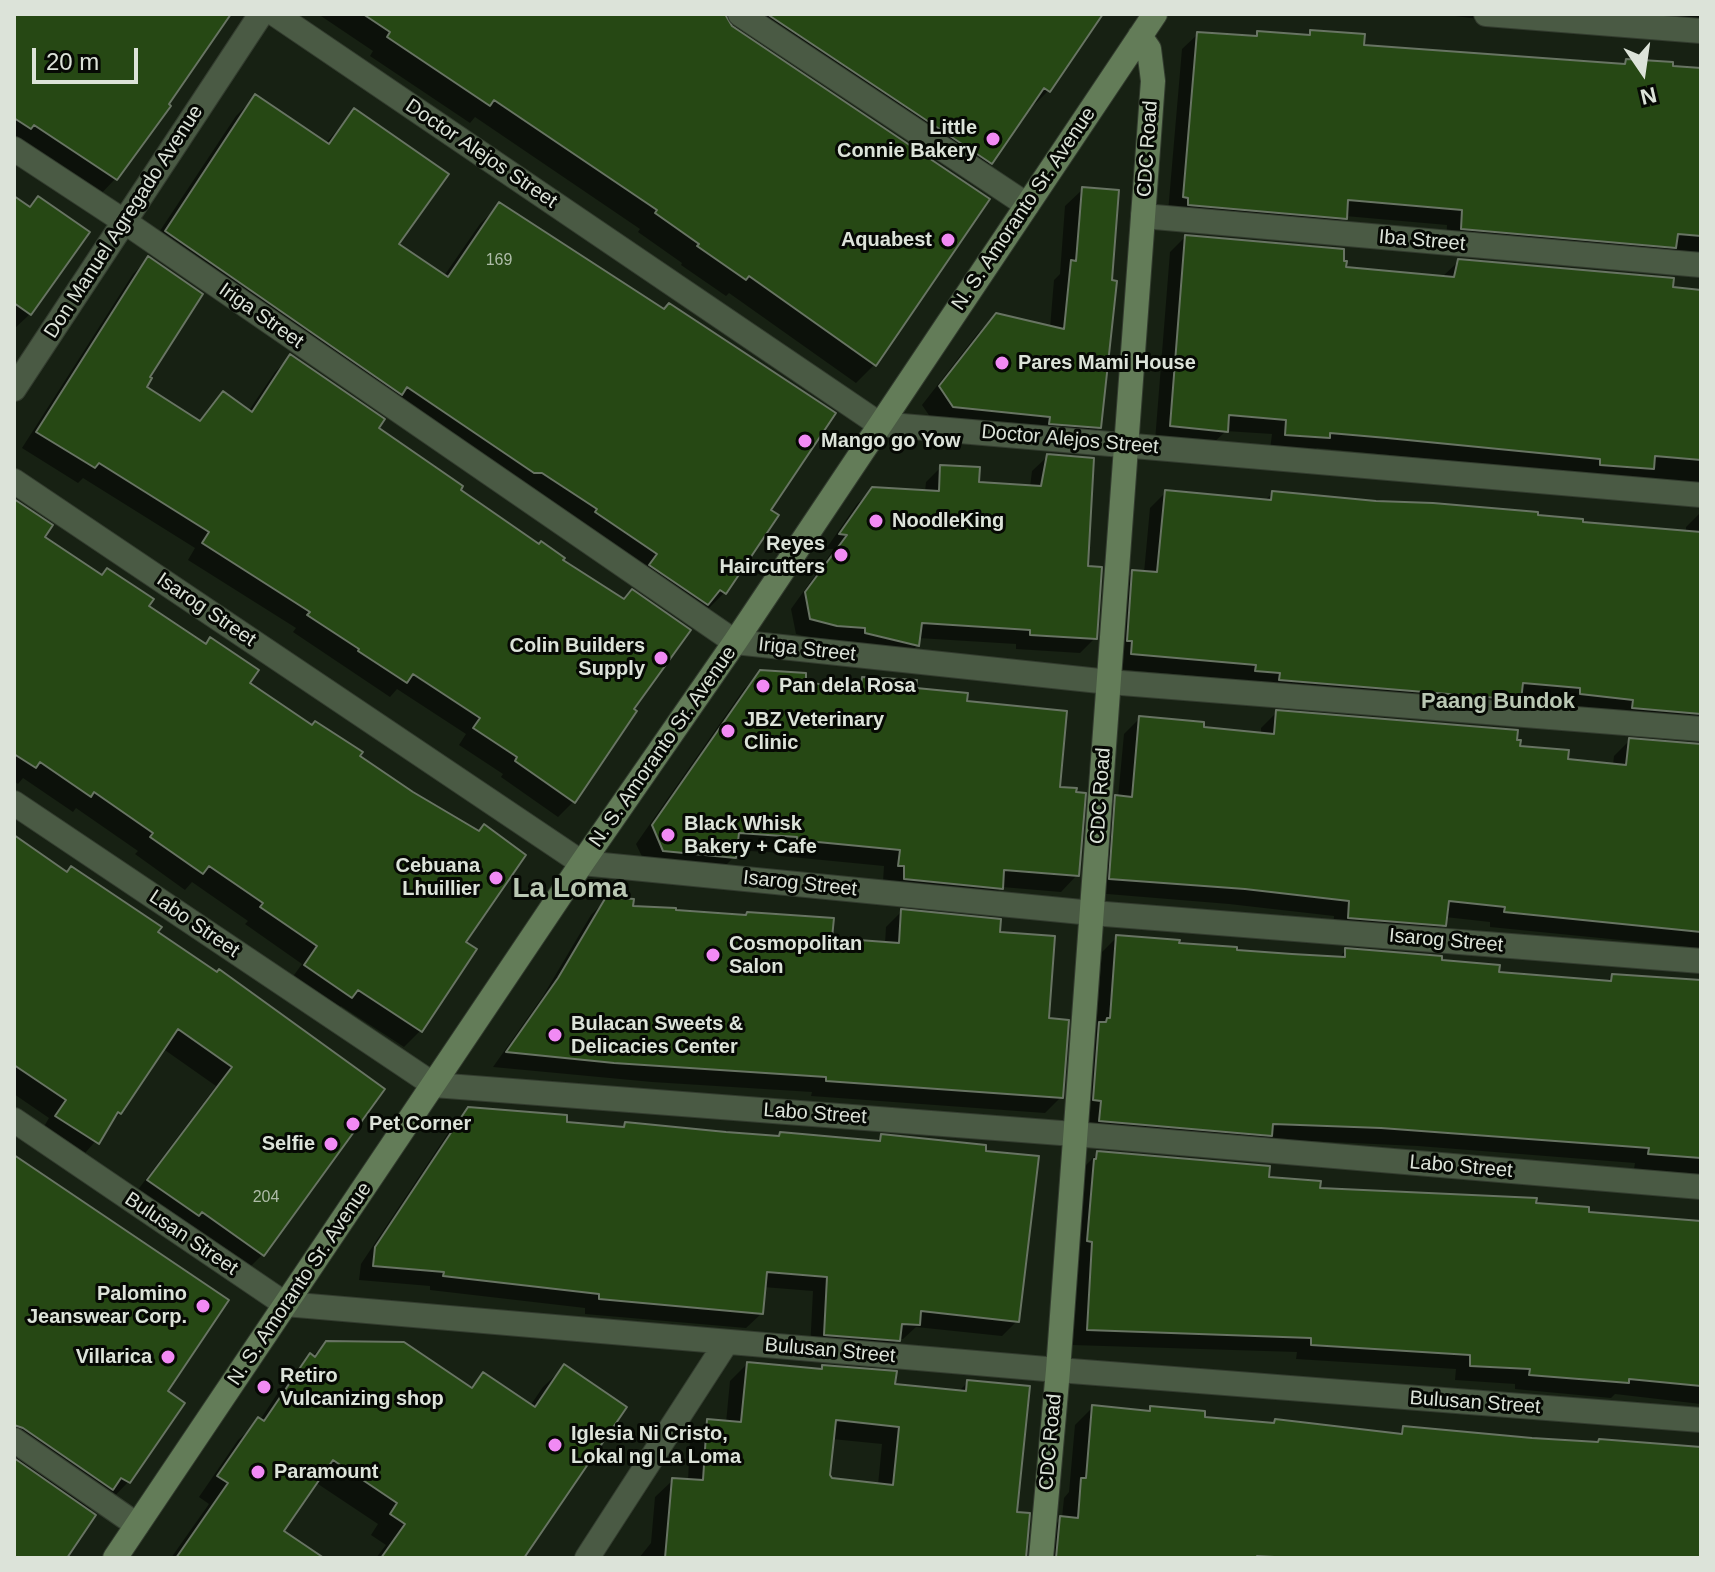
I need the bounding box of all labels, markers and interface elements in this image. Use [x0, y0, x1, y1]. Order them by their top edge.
scale bar [36, 32, 142, 82]
north arrow [1603, 32, 1683, 112]
text: 20 m [46, 48, 99, 75]
text: N [1638, 82, 1659, 110]
street label: Doctor Alejos Street [401, 94, 561, 214]
street label: CDC Road [1133, 100, 1163, 198]
street label: Don Manuel Agregado Avenue [40, 101, 208, 343]
street label: N. S. Amoranto Sr. Avenue [947, 103, 1101, 315]
place label: Little Connie Bakery [837, 116, 977, 163]
marker: Little Connie Bakery [984, 130, 1002, 148]
street label: Iba Street [1378, 225, 1466, 257]
place label: Aquabest [841, 228, 932, 252]
marker: Aquabest [939, 231, 957, 249]
house number: 169 [486, 251, 512, 271]
street label: Iriga Street [214, 278, 308, 354]
place label: Pares Mami House [1018, 351, 1196, 375]
marker: Pares Mami House [993, 354, 1011, 372]
street label: Doctor Alejos Street [980, 420, 1160, 460]
place label: Mango go Yow [821, 429, 961, 453]
marker: Mango go Yow [796, 432, 814, 450]
place label: NoodleKing [892, 509, 1004, 533]
marker: NoodleKing [867, 512, 885, 530]
place label: Reyes Haircutters [719, 532, 825, 579]
marker: Reyes Haircutters [832, 546, 850, 564]
street label: Isarog Street [152, 568, 260, 652]
street label: Iriga Street [757, 633, 857, 667]
place label: Colin Builders Supply [509, 634, 645, 681]
street label: N. S. Amoranto Sr. Avenue [584, 642, 742, 852]
marker: Colin Builders Supply [652, 649, 670, 667]
place label: Pan dela Rosa [779, 674, 916, 698]
marker: Pan dela Rosa [754, 677, 772, 695]
district label: Paang Bundok [1421, 689, 1575, 715]
place label: JBZ Veterinary Clinic [744, 708, 884, 755]
marker: JBZ Veterinary Clinic [719, 722, 737, 740]
street label: CDC Road [1086, 747, 1116, 845]
place label: Black Whisk Bakery + Cafe [684, 812, 817, 859]
marker: Black Whisk Bakery + Cafe [659, 826, 677, 844]
place label: Cebuana Lhuillier [396, 854, 480, 901]
street label: Isarog Street [742, 866, 858, 902]
marker: Cebuana Lhuillier [487, 869, 505, 887]
district label: La Loma [512, 872, 628, 906]
street label: Labo Street [144, 885, 244, 963]
street label: Isarog Street [1388, 924, 1504, 958]
place label: Cosmopolitan Salon [729, 932, 862, 979]
marker: Cosmopolitan Salon [704, 946, 722, 964]
place label: Bulacan Sweets & Delicacies Center [571, 1012, 743, 1059]
marker: Bulacan Sweets & Delicacies Center [546, 1026, 564, 1044]
street label: Labo Street [763, 1098, 867, 1130]
place label: Pet Corner [369, 1112, 471, 1136]
marker: Pet Corner [344, 1115, 362, 1133]
place label: Selfie [262, 1132, 315, 1156]
marker: Selfie [322, 1135, 340, 1153]
street label: Labo Street [1408, 1151, 1514, 1183]
street label: N. S. Amoranto Sr. Avenue [223, 1178, 377, 1390]
street label: Bulusan Street [120, 1187, 242, 1281]
house number: 204 [253, 1188, 279, 1208]
place label: Palomino Jeanswear Corp. [27, 1282, 187, 1329]
marker: Palomino Jeanswear Corp. [194, 1297, 212, 1315]
street label: Bulusan Street [764, 1333, 896, 1369]
place label: Villarica [76, 1345, 152, 1369]
marker: Villarica [159, 1348, 177, 1366]
place label: Retiro Vulcanizing shop [280, 1364, 444, 1411]
marker: Retiro Vulcanizing shop [255, 1378, 273, 1396]
street label: Bulusan Street [1409, 1386, 1541, 1420]
street label: CDC Road [1035, 1393, 1067, 1491]
place label: Iglesia Ni Cristo, Lokal ng La Loma [571, 1422, 741, 1469]
marker: Iglesia Ni Cristo, Lokal ng La Loma [546, 1436, 564, 1454]
place label: Paramount [274, 1460, 378, 1484]
marker: Paramount [249, 1463, 267, 1481]

